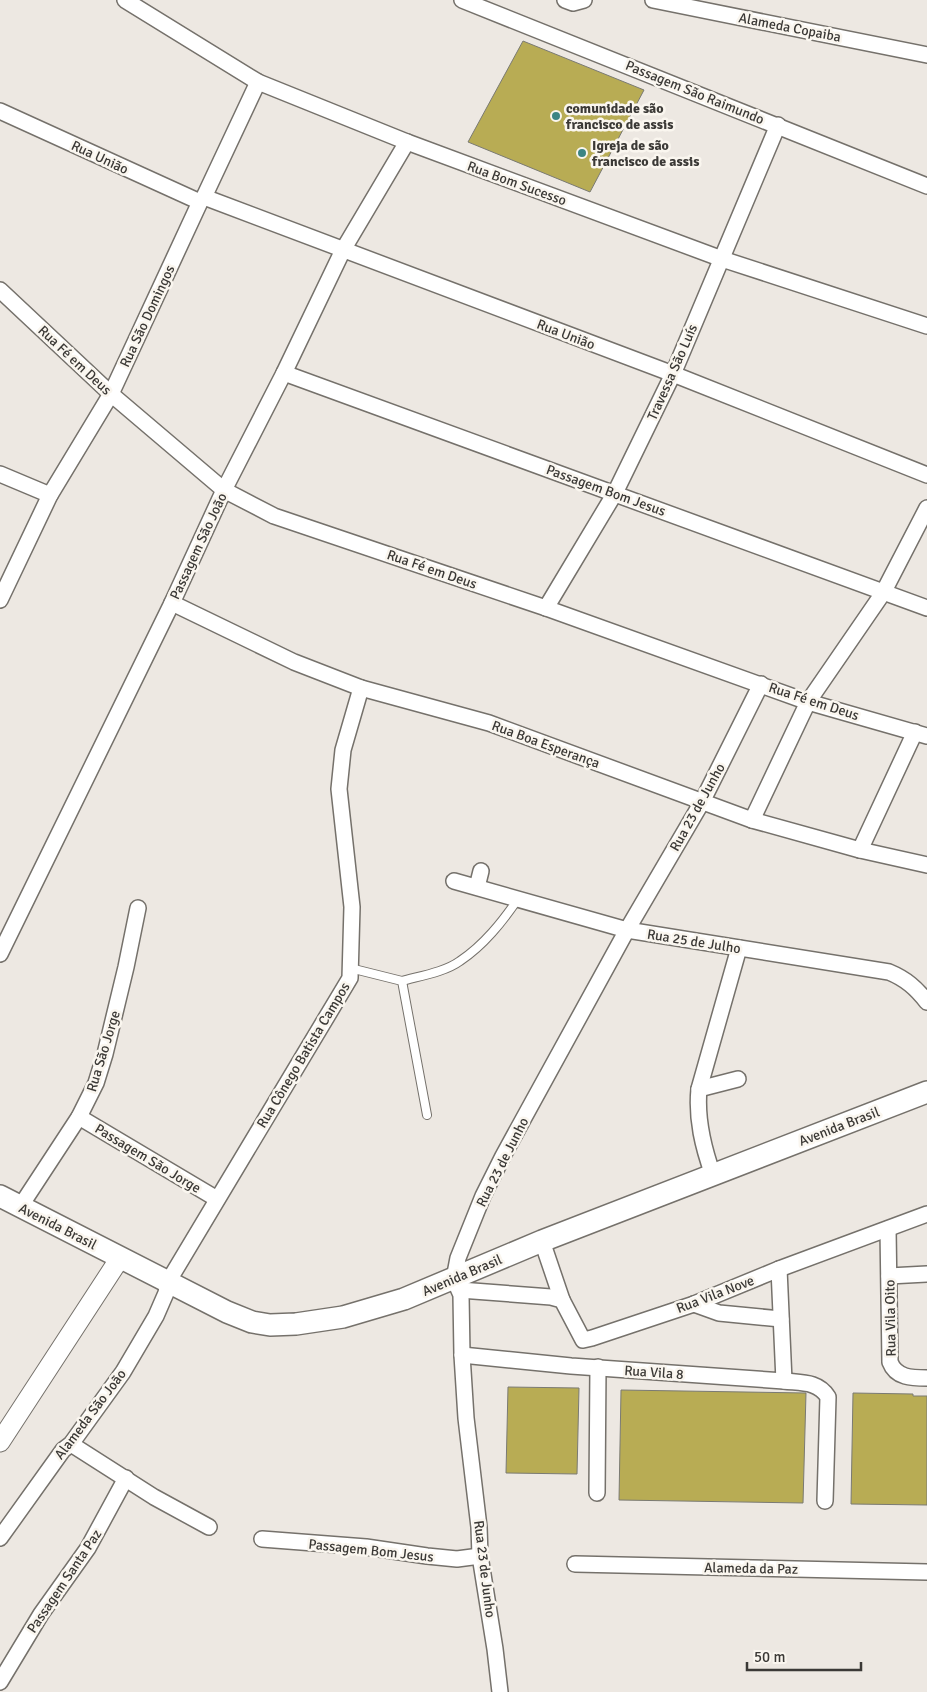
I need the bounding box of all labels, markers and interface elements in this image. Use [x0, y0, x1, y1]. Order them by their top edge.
street label: Alameda Copaiba [737, 9, 843, 46]
street label: Passagem São Raimundo [623, 57, 767, 128]
place label: comunidade são francisco de assis [565, 100, 673, 133]
marker: comunidade são francisco de assis [550, 110, 562, 122]
street label: Rua União [69, 137, 131, 178]
place label: Igreja de são francisco de assis [591, 137, 699, 170]
marker: Igreja de são francisco de assis [576, 147, 588, 159]
street label: Rua Bom Sucesso [465, 158, 569, 209]
street label: Rua São Domingos [116, 262, 179, 370]
street label: Rua União [534, 316, 597, 353]
street label: Travessa São Luís [644, 321, 701, 423]
street label: Rua Fé em Deus [34, 322, 115, 399]
street label: Passagem Bom Jesus [544, 461, 668, 520]
street label: Passagem São João [166, 490, 231, 602]
street label: Rua Fé em Deus [385, 546, 479, 593]
street label: Rua Fé em Deus [766, 679, 861, 724]
street label: Rua Boa Esperança [489, 717, 602, 772]
street label: Rua 23 de Junho [666, 760, 729, 854]
street label: Rua 25 de Julho [646, 926, 742, 957]
street label: Rua Cônego Batista Campos [253, 979, 354, 1131]
street label: Rua São Jorge [83, 1008, 124, 1094]
street label: Avenida Brasil [796, 1103, 882, 1150]
street label: Rua 23 de Junho [473, 1115, 532, 1210]
street label: Passagem São Jorge [92, 1120, 204, 1197]
street label: Avenida Brasil [16, 1200, 100, 1253]
street label: Avenida Brasil [420, 1251, 505, 1300]
street label: Rua Vila Nove [674, 1272, 756, 1317]
street label: Rua Vila Oito [881, 1279, 900, 1357]
street label: Rua Vila 8 [624, 1362, 684, 1383]
street label: Alameda São João [51, 1366, 130, 1463]
street label: Rua 23 de Junho [470, 1519, 499, 1619]
street label: Passagem Santa Paz [23, 1526, 105, 1636]
street label: Passagem Bom Jesus [307, 1535, 434, 1566]
street label: Alameda da Paz [704, 1559, 798, 1578]
scale bar [747, 1640, 861, 1672]
text: 50 m [754, 1648, 785, 1666]

